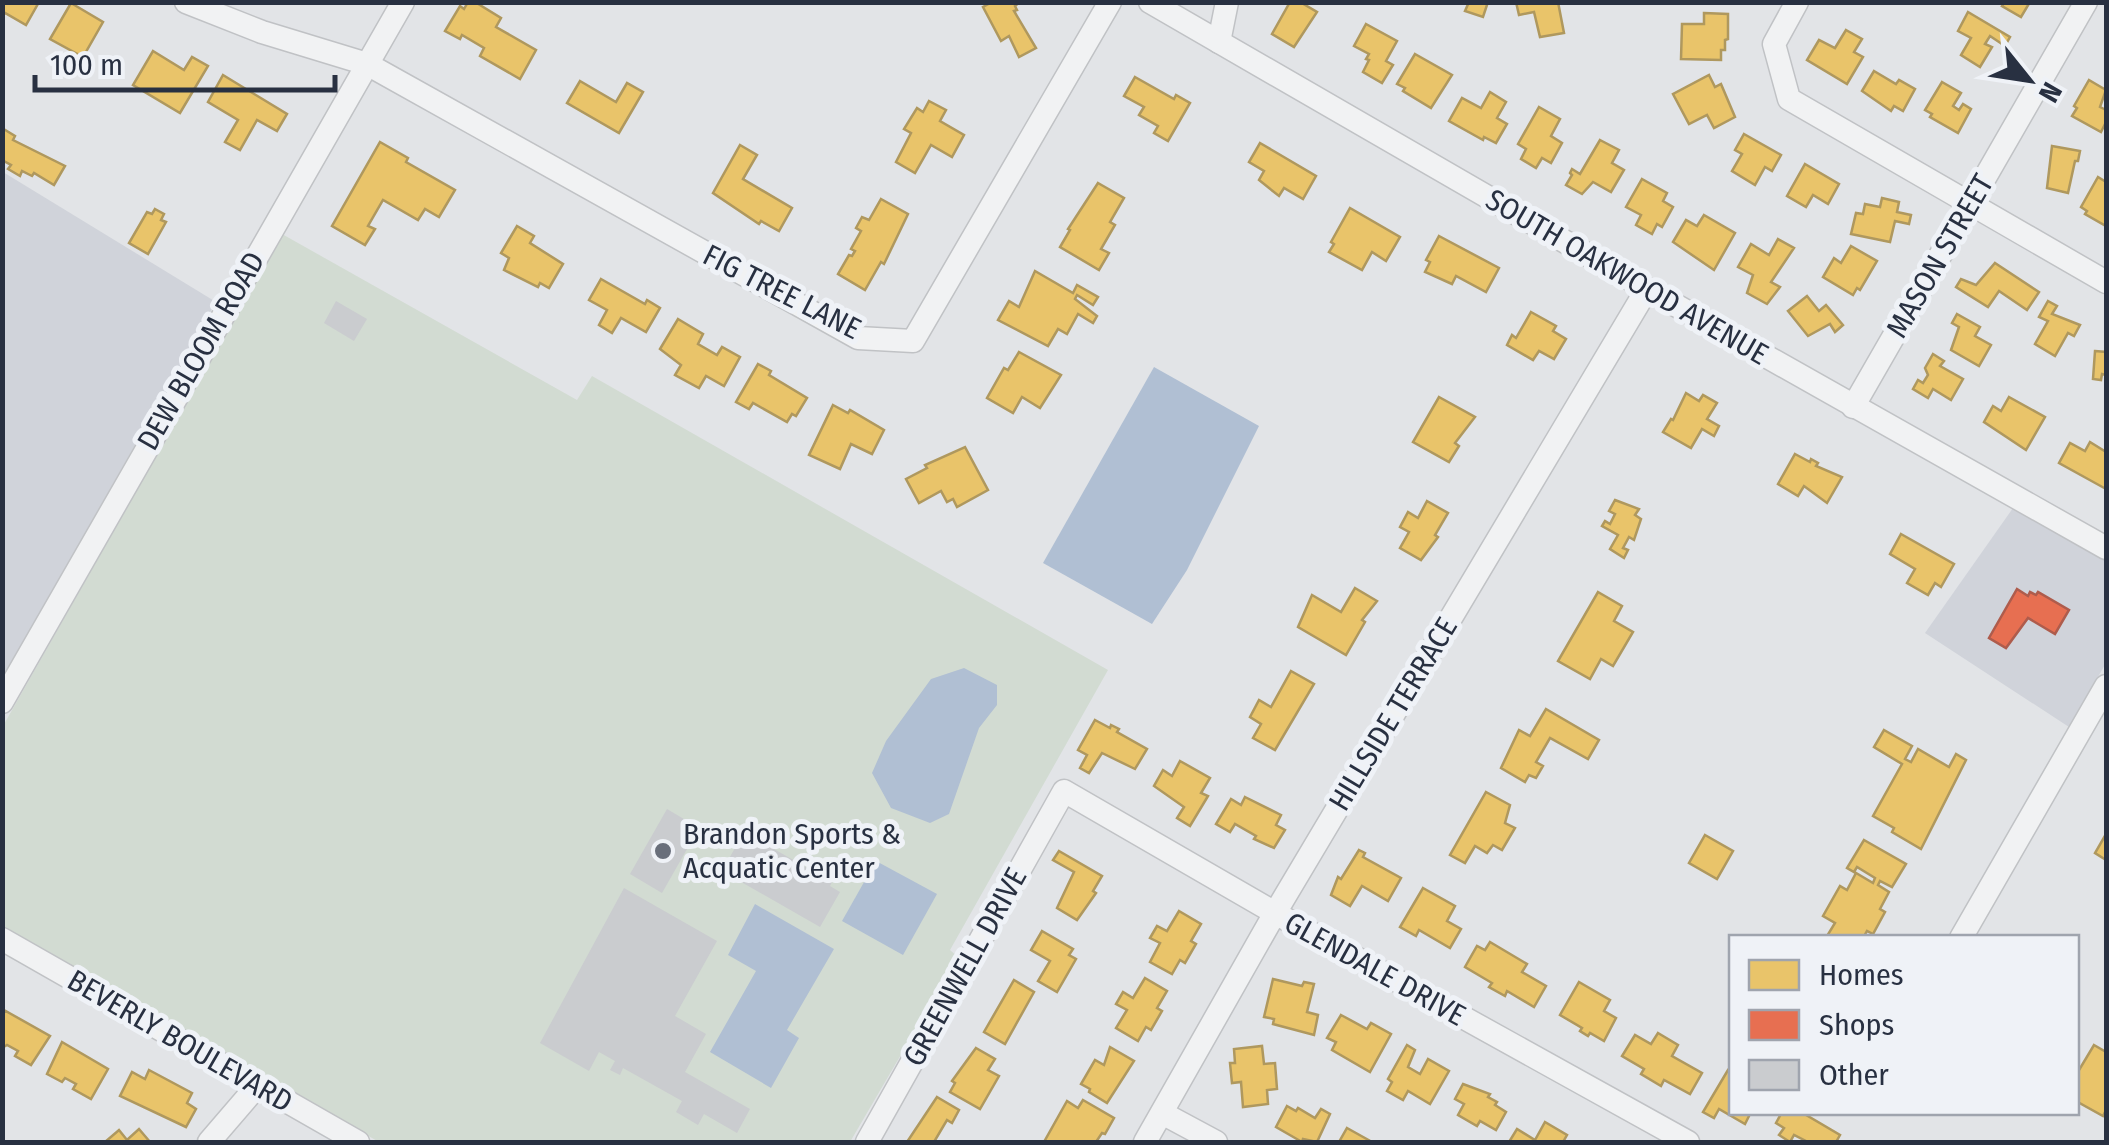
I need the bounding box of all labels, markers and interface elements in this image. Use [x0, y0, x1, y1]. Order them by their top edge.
scale bar [35, 30, 335, 92]
north arrow [1979, 30, 2079, 130]
text: 100 m [50, 47, 123, 83]
text: N [2032, 77, 2069, 108]
street label: MASON STREET [1879, 168, 2001, 344]
street label: SOUTH OAKWOOD AVENUE [1479, 181, 1775, 373]
street label: FIG TREE LANE [697, 237, 867, 347]
street label: DEW BLOOM ROAD [130, 245, 272, 457]
street label: HILLSIDE TERRACE [1321, 611, 1465, 817]
place label: Brandon Sports & Acquatic Center [683, 816, 901, 886]
marker: Brandon Sports & Acquatic Center [652, 840, 674, 862]
street label: GREENWELL DRIVE [896, 862, 1034, 1072]
street label: GLENDALE DRIVE [1278, 905, 1472, 1033]
legend [1729, 935, 2079, 1115]
text: Homes [1819, 957, 1904, 993]
street label: BEVERLY BOULEVARD [61, 962, 299, 1120]
text: Shops [1819, 1007, 1894, 1043]
text: Other [1819, 1057, 1889, 1093]

